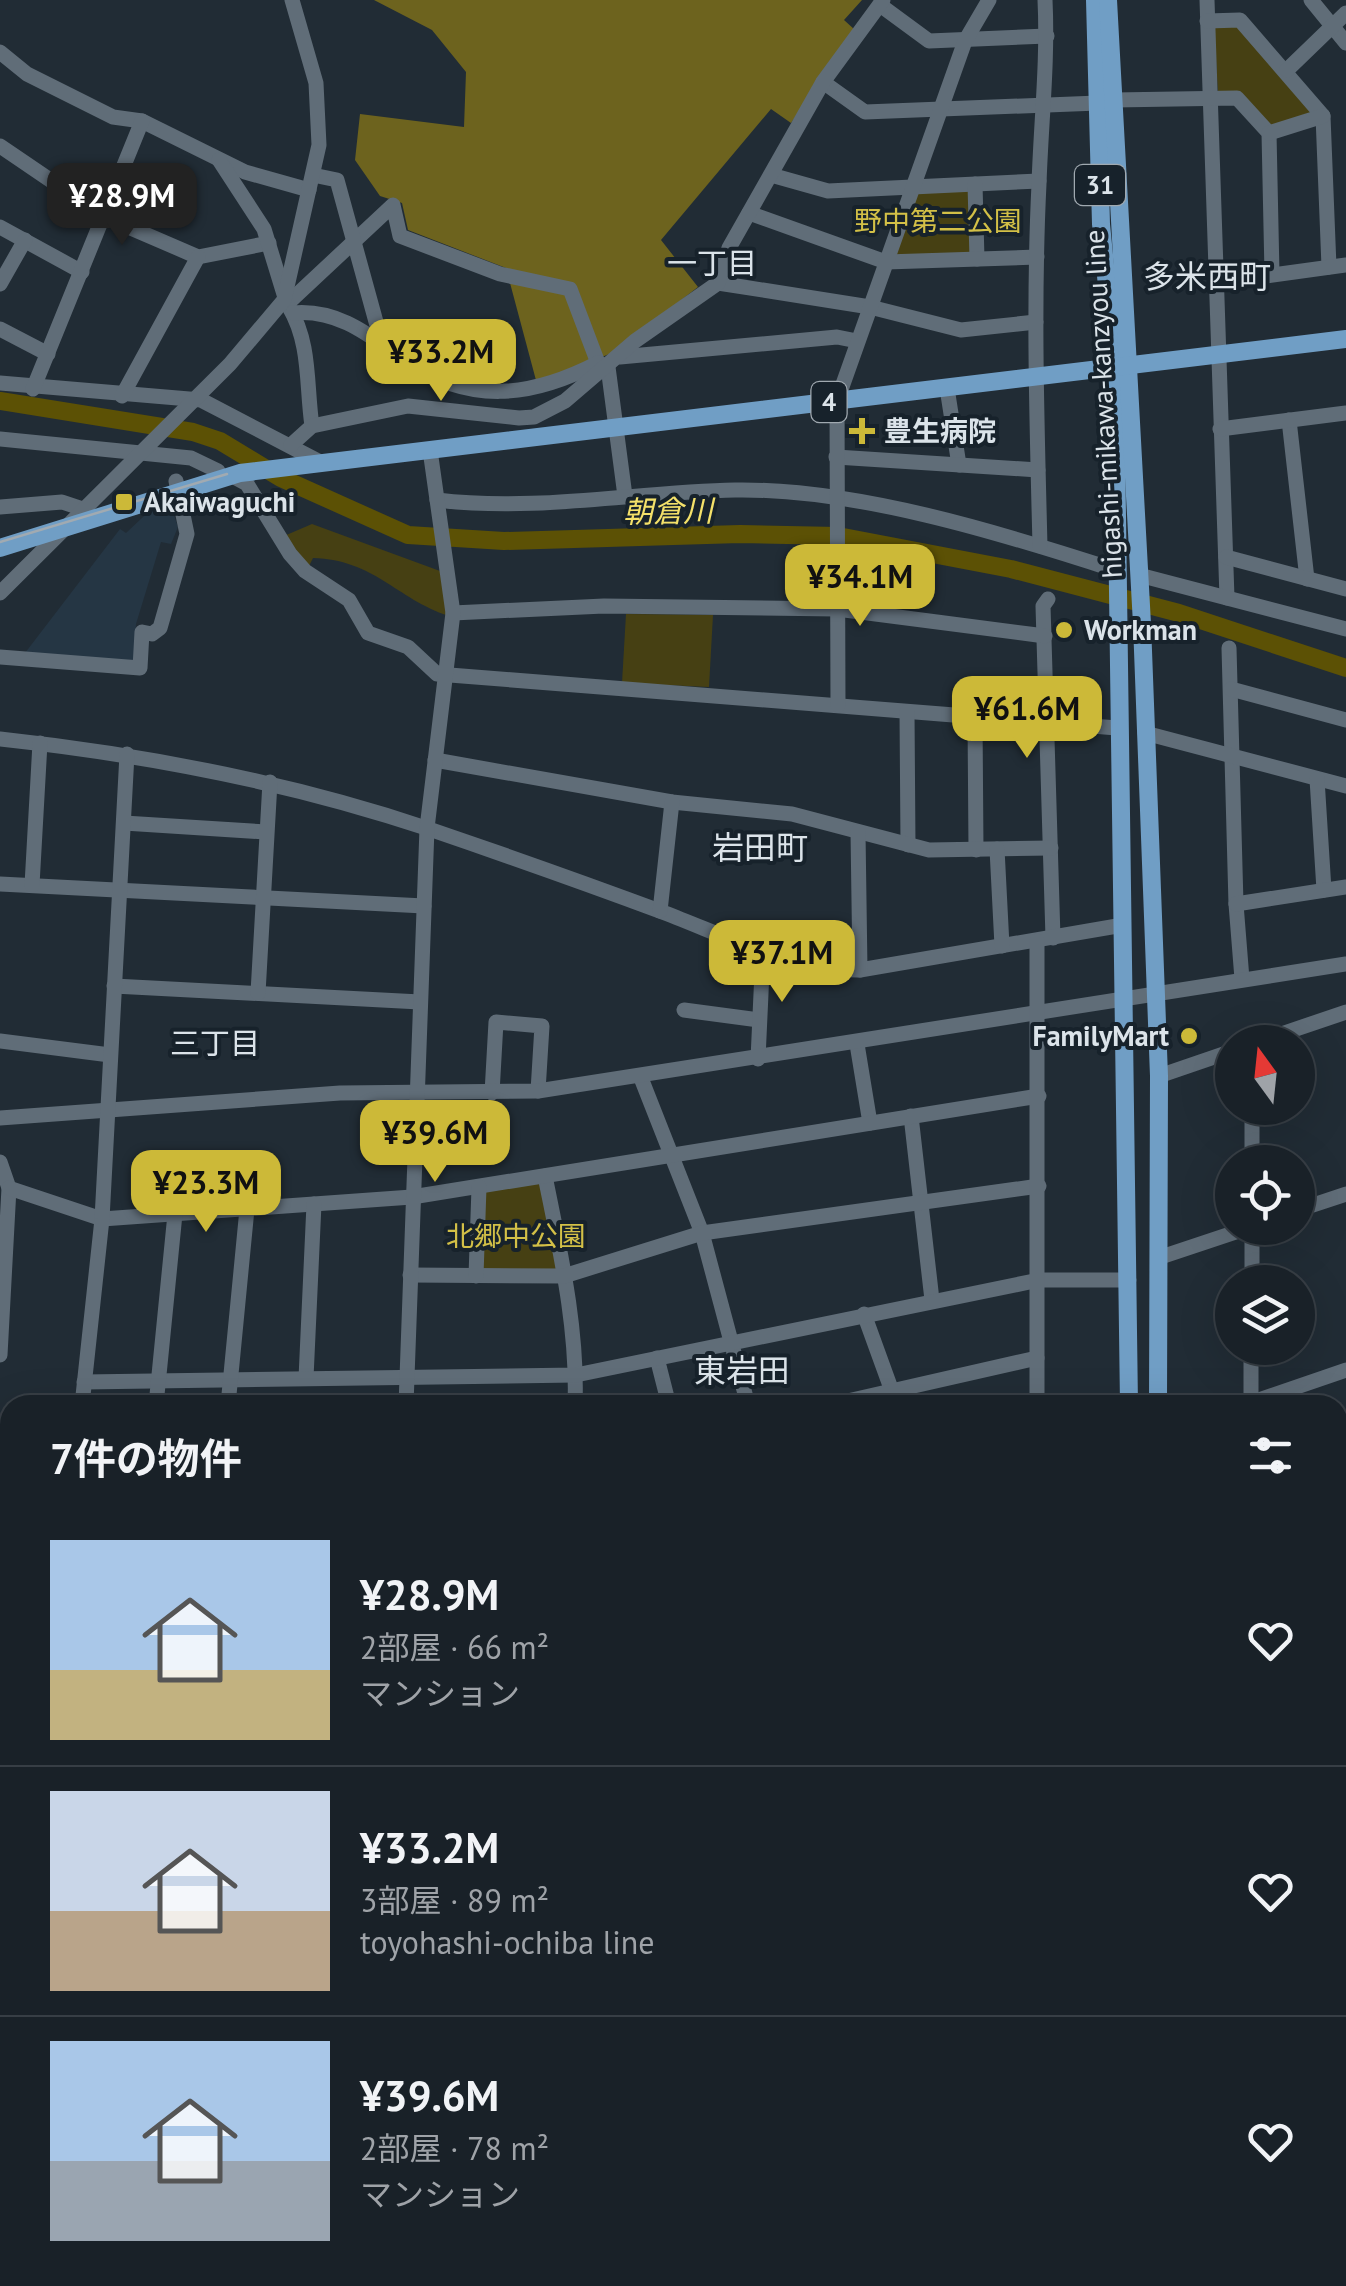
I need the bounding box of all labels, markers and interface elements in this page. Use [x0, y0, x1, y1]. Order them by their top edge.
pin: ¥28.9M [41, 163, 203, 248]
road number: 31 [1075, 165, 1125, 205]
text: ¥28.9M [69, 174, 175, 216]
park label: 野中第二公園 [854, 202, 1022, 239]
street label: higashi-mikawa-kanzyou line [1075, 229, 1130, 579]
district label: 一丁目 [667, 243, 757, 282]
district label: 多米西町 [1143, 255, 1271, 297]
pin: ¥33.2M [360, 319, 522, 404]
text: ¥33.2M [388, 330, 494, 372]
road number: 4 [812, 382, 846, 422]
place label: 豊生病院 [884, 412, 996, 449]
marker: 豊生病院 [849, 418, 875, 444]
place label: Akaiwaguchi [144, 483, 295, 520]
water label: 朝倉川 [623, 490, 716, 531]
marker: Akaiwaguchi [113, 491, 135, 513]
pin: ¥34.1M [779, 544, 941, 629]
text: ¥34.1M [807, 555, 913, 597]
place label: Workman [1084, 611, 1197, 648]
marker: Workman [1053, 619, 1075, 641]
pin: ¥61.6M [946, 676, 1108, 761]
text: ¥61.6M [974, 687, 1080, 729]
district label: 岩田町 [712, 826, 808, 868]
pin: ¥37.1M [701, 920, 863, 1005]
text: ¥37.1M [731, 931, 833, 973]
place label: FamilyMart [1032, 1017, 1169, 1054]
district label: 三丁目 [170, 1023, 260, 1062]
marker: FamilyMart [1178, 1025, 1200, 1047]
north arrow [1215, 1025, 1315, 1125]
map controls [1215, 1025, 1315, 1365]
pin: ¥39.6M [354, 1100, 516, 1185]
text: ¥39.6M [382, 1111, 488, 1153]
button: locate [1215, 1145, 1315, 1245]
pin: ¥23.3M [125, 1150, 287, 1235]
text: ¥23.3M [153, 1161, 259, 1203]
park label: 北郷中公園 [446, 1217, 586, 1254]
button: layers [1215, 1265, 1315, 1365]
district label: 東岩田 [694, 1349, 790, 1391]
icon: filters [1243, 1428, 1298, 1483]
text: 7件の物件 [50, 1431, 242, 1486]
text: ¥28.9M [360, 1567, 499, 1622]
icon: home [130, 1580, 250, 1700]
icon: heart [1243, 1613, 1298, 1668]
text: 2部屋 · 66 m² [360, 1626, 549, 1668]
text: マンション [360, 1672, 520, 1714]
text: ¥33.2M [360, 1820, 499, 1875]
icon: home [130, 1831, 250, 1951]
icon: heart [1243, 1864, 1298, 1919]
text: 3部屋 · 89 m² [360, 1879, 549, 1921]
text: toyohashi-ochiba line [360, 1921, 654, 1963]
text: ¥39.6M [360, 2068, 499, 2123]
icon: home [130, 2081, 250, 2201]
icon: heart [1243, 2114, 1298, 2169]
text: 2部屋 · 78 m² [360, 2127, 549, 2169]
text: マンション [360, 2173, 520, 2215]

